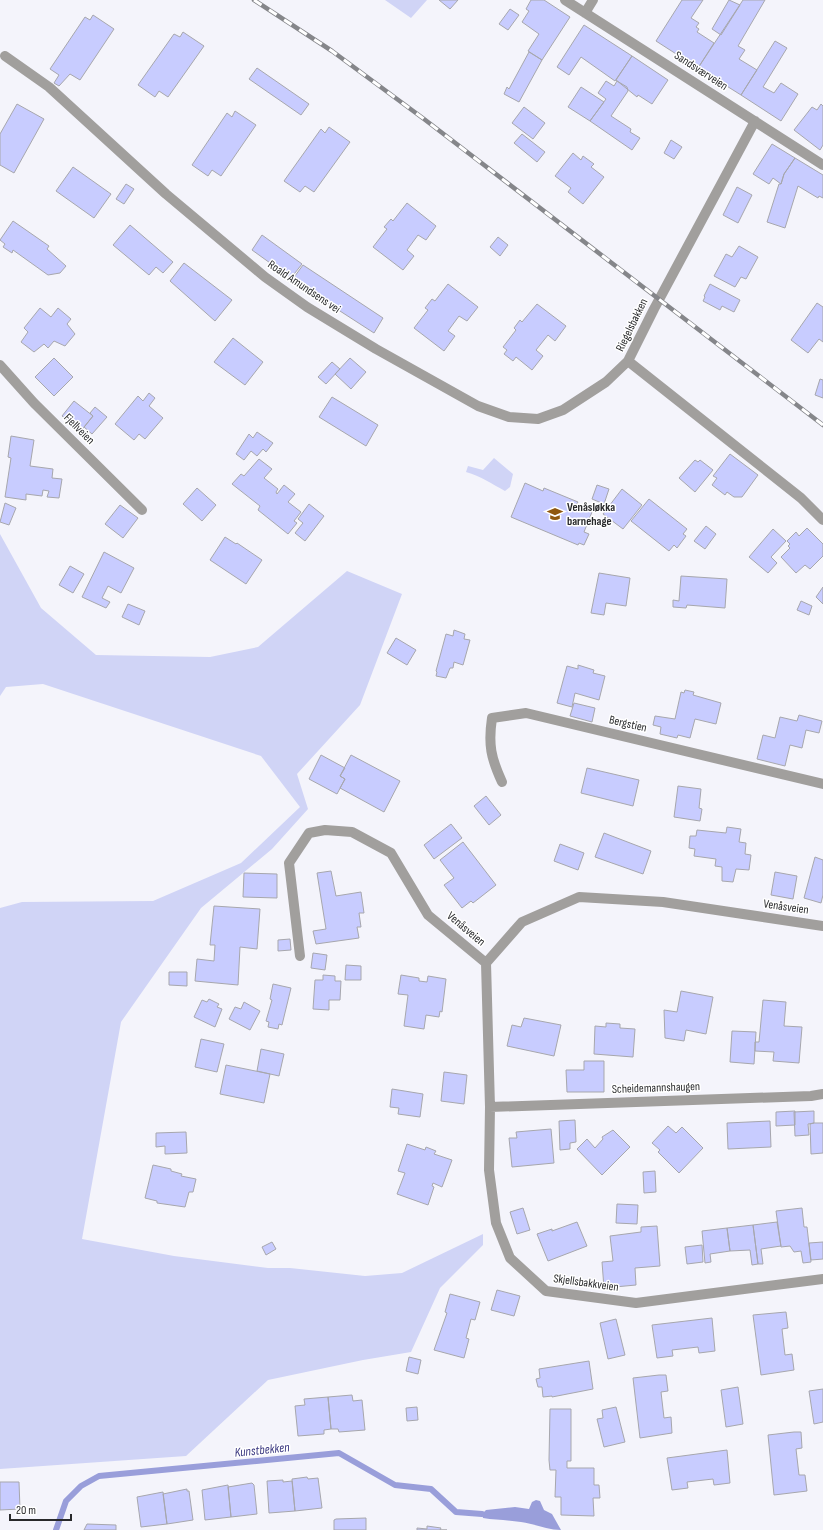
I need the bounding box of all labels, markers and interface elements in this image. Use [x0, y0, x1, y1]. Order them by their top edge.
street label: Sandsværveien [671, 48, 731, 94]
street label: Roald Amundsens vei [265, 257, 343, 317]
street label: Riegelsbakken [613, 296, 651, 354]
street label: Fjellveien [60, 410, 98, 448]
place label: Venåsløkka barnehage [567, 500, 615, 529]
school or university icon: Venåsløkka barnehage [546, 505, 564, 523]
street label: Bergstien [608, 712, 648, 736]
street label: Venåsveien [762, 896, 810, 918]
street label: Venåsveien [444, 909, 488, 949]
street label: Scheidemannshaugen [612, 1079, 700, 1097]
street label: Skjellsbakkveien [552, 1271, 620, 1295]
water label: Kunstbekken [234, 1439, 291, 1461]
scale bar [10, 1496, 71, 1522]
text: 20 m [16, 1503, 36, 1518]

